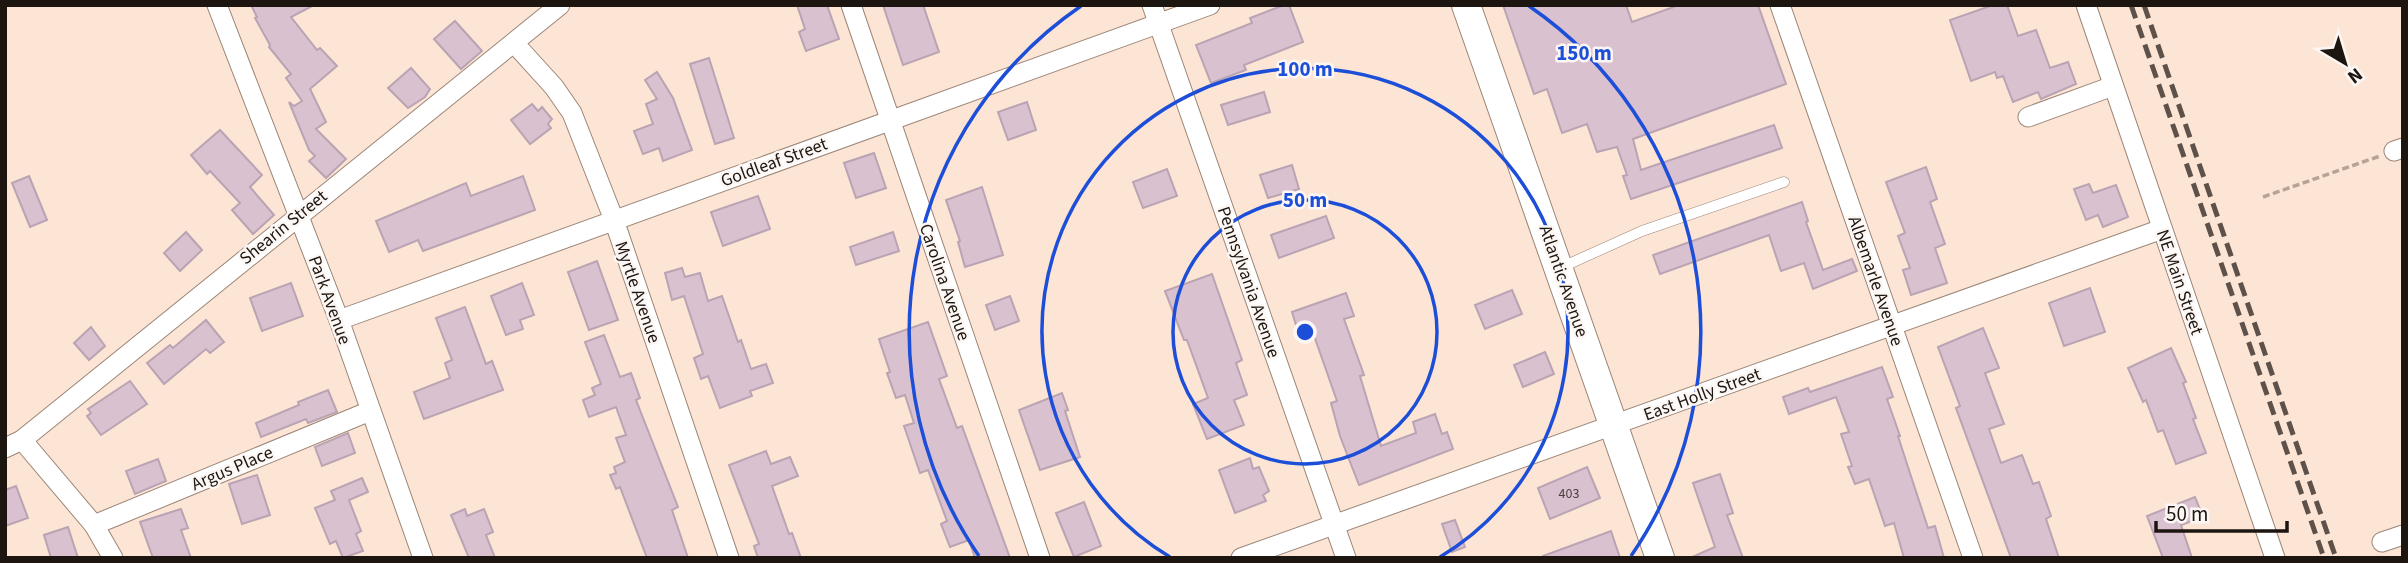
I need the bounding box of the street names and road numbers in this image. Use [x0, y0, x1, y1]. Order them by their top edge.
street label: Goldleaf Street [717, 132, 831, 193]
street label: Shearin Street [234, 184, 333, 271]
street label: Pennsylvania Avenue [1211, 203, 1286, 361]
street label: Albemarle Avenue [1842, 213, 1910, 350]
street label: Carolina Avenue [913, 220, 976, 344]
street label: Atlantic Avenue [1533, 222, 1594, 341]
street label: NE Main Street [2150, 226, 2209, 338]
street label: Myrtle Avenue [608, 238, 667, 347]
street label: Park Avenue [302, 252, 357, 348]
street label: East Holly Street [1640, 362, 1764, 427]
street label: Argus Place [188, 440, 277, 497]

